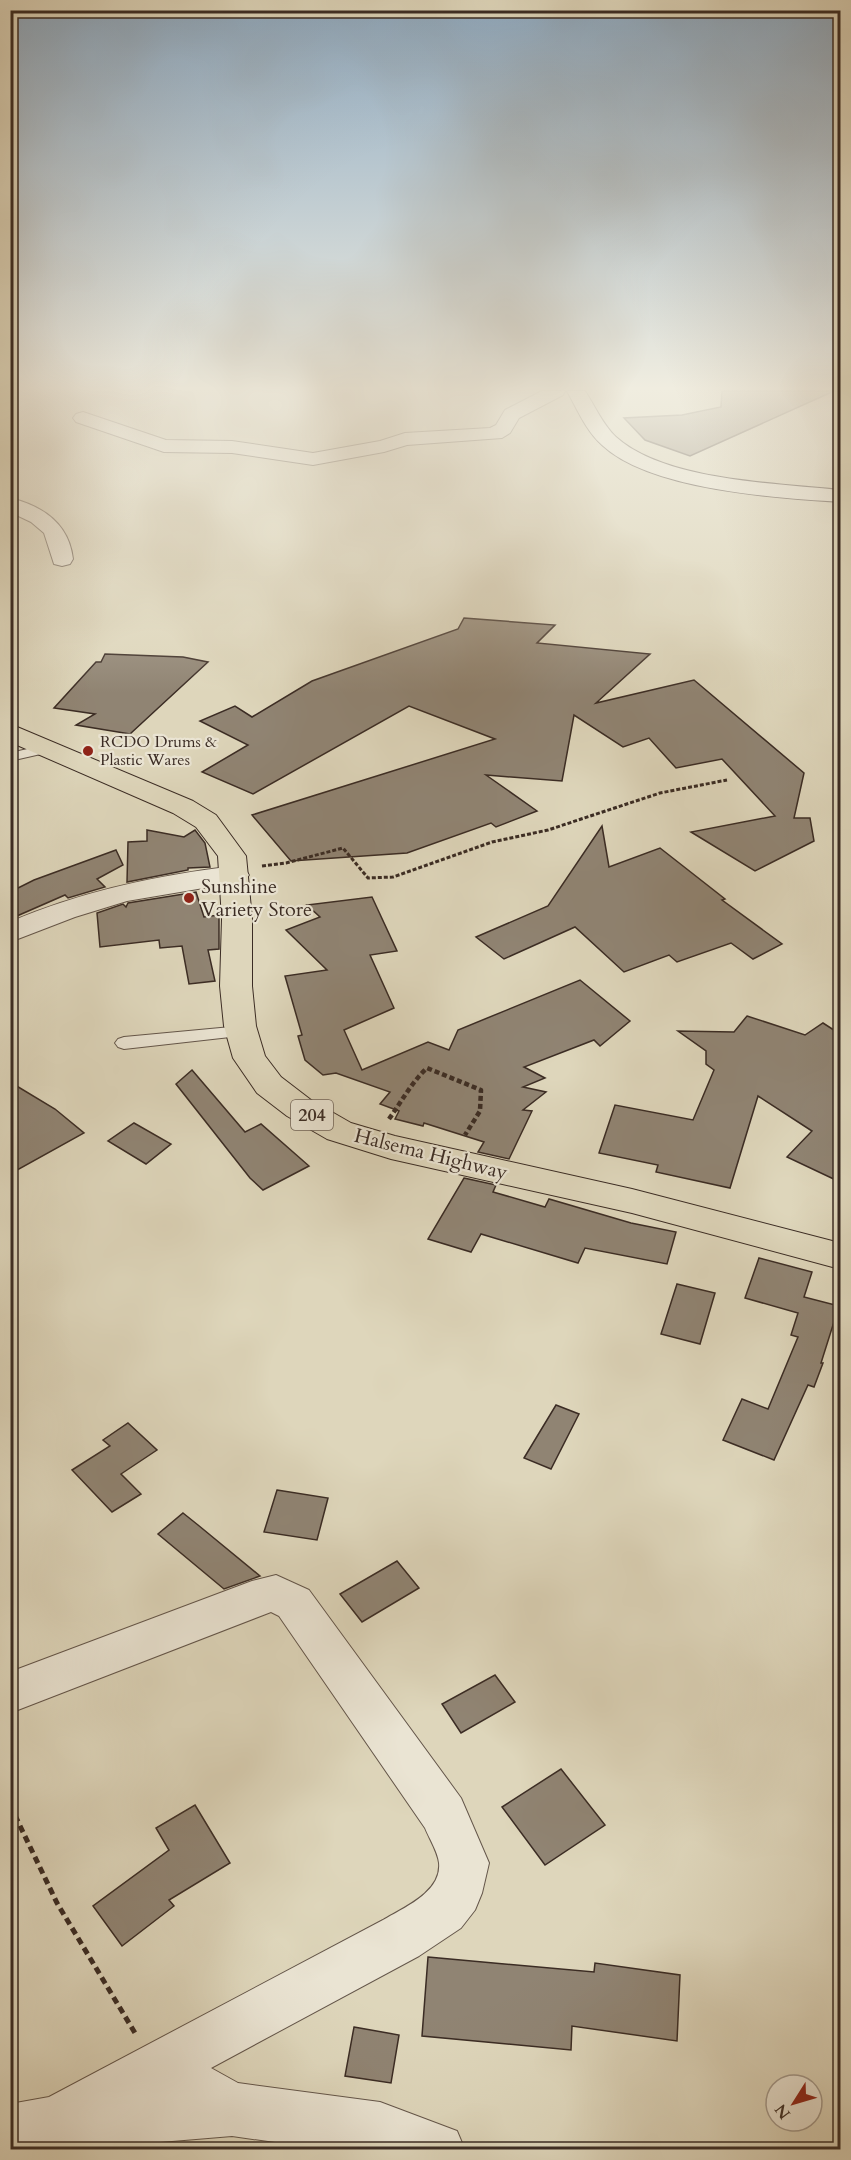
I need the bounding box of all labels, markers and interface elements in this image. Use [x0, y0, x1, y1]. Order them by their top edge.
place label: RCDO Drums & Plastic Wares [100, 731, 217, 771]
marker: RCDO Drums & Plastic Wares [81, 744, 95, 758]
place label: Sunshine Variety Store [201, 873, 312, 923]
marker: Sunshine Variety Store [182, 891, 196, 905]
road number: 204 [291, 1100, 333, 1130]
street label: Halsema Highway [352, 1122, 511, 1186]
north arrow [764, 2073, 824, 2133]
text: N [770, 2099, 796, 2124]

